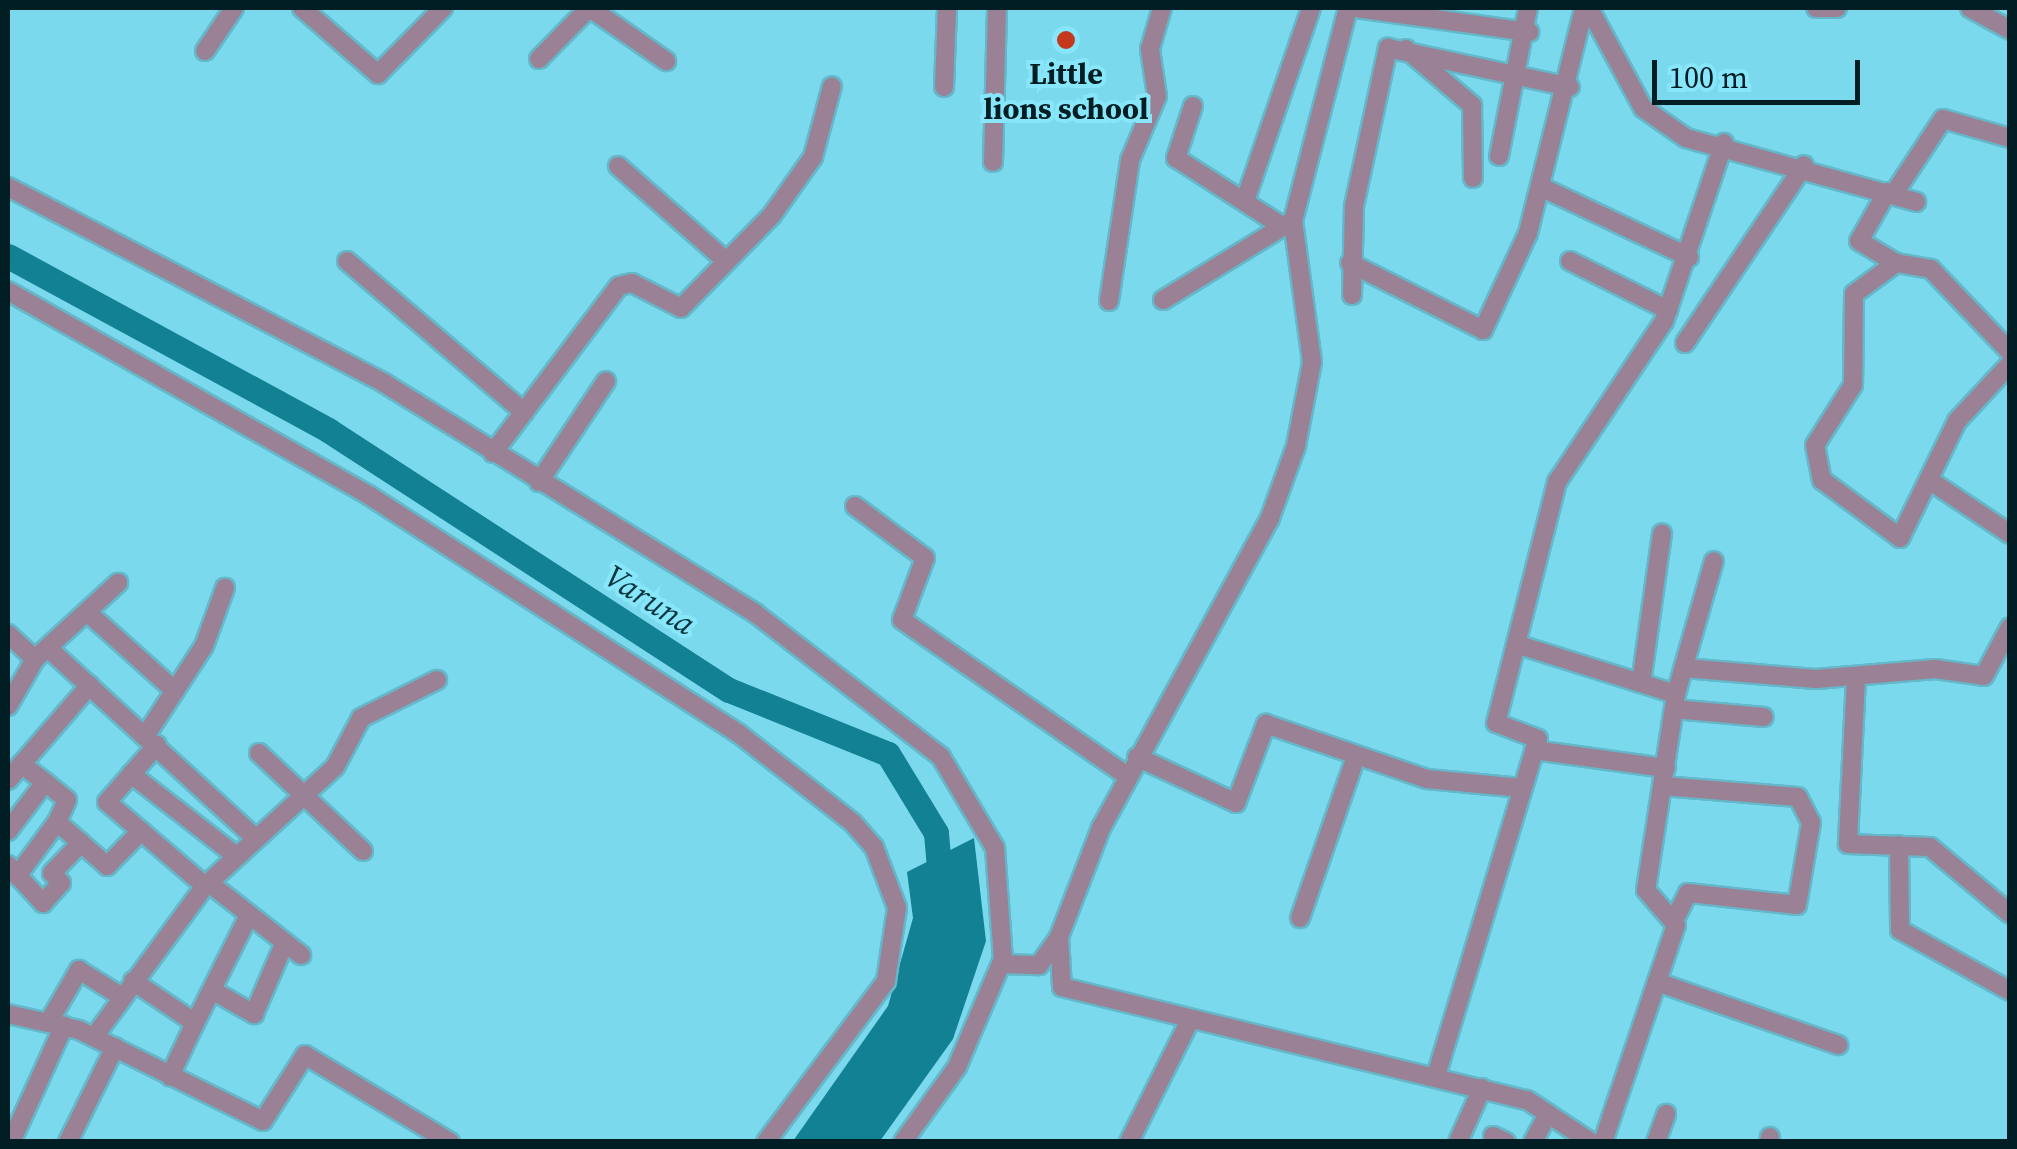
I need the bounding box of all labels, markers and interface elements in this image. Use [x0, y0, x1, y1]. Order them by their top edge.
marker: Little lions school [1055, 29, 1077, 51]
scale bar [1657, 40, 1864, 102]
place label: Little lions school [983, 56, 1149, 126]
text: 100 m [1669, 57, 1748, 98]
water label: Varuna [598, 557, 702, 643]

